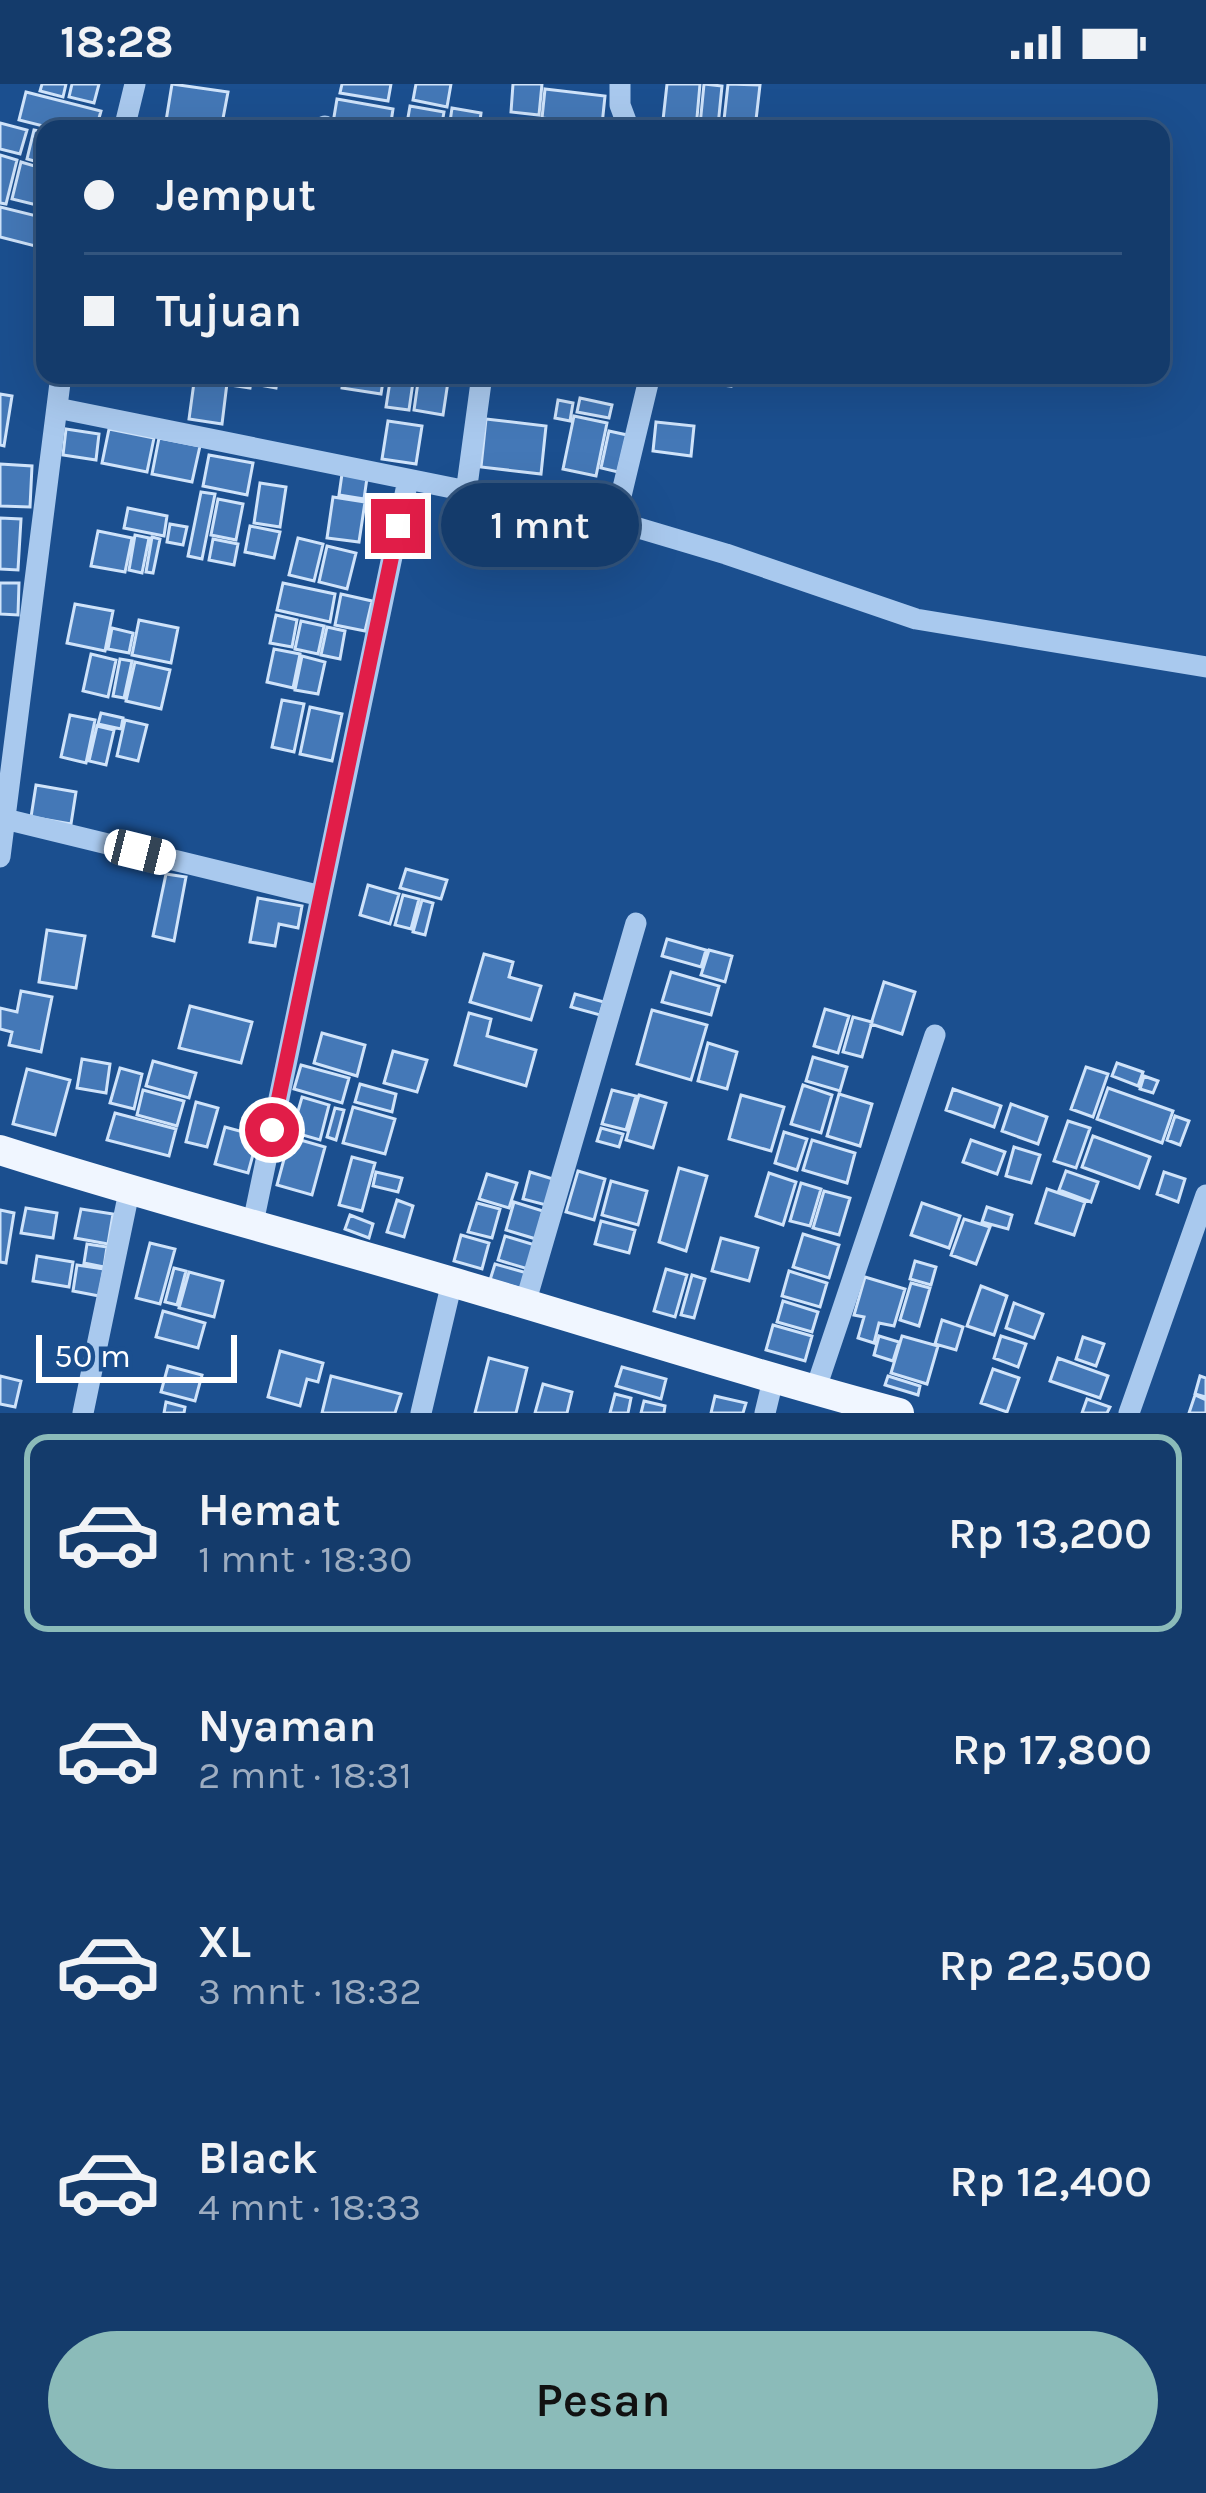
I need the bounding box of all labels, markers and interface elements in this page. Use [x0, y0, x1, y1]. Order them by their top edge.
text: 18:28 [60, 16, 174, 68]
text: Jemput [156, 169, 316, 221]
text: Tujuan [156, 285, 302, 337]
callout: 1 mnt [440, 484, 638, 568]
route end [371, 499, 425, 553]
text: 1 mnt [490, 502, 590, 548]
car [101, 826, 179, 878]
route start [245, 1103, 299, 1157]
scale bar [36, 1329, 237, 1382]
text: 50 m [54, 1337, 131, 1375]
icon: car [54, 1479, 162, 1587]
text: Hemat [198, 1484, 340, 1536]
text: Rp 13,200 [948, 1507, 1152, 1559]
text: 1 mnt · 18:30 [198, 1536, 412, 1582]
icon: car [54, 1695, 162, 1803]
text: Nyaman [198, 1700, 376, 1752]
text: Rp 17,800 [952, 1723, 1152, 1775]
text: 2 mnt · 18:31 [198, 1752, 412, 1798]
icon: car [54, 1911, 162, 2019]
text: XL [198, 1916, 251, 1968]
text: Rp 22,500 [938, 1939, 1152, 1991]
text: 3 mnt · 18:32 [198, 1968, 422, 2014]
icon: car [54, 2127, 162, 2235]
text: Black [198, 2132, 318, 2184]
text: Rp 12,400 [949, 2155, 1152, 2207]
text: 4 mnt · 18:33 [198, 2184, 421, 2230]
button: Pesan [48, 2331, 1158, 2469]

